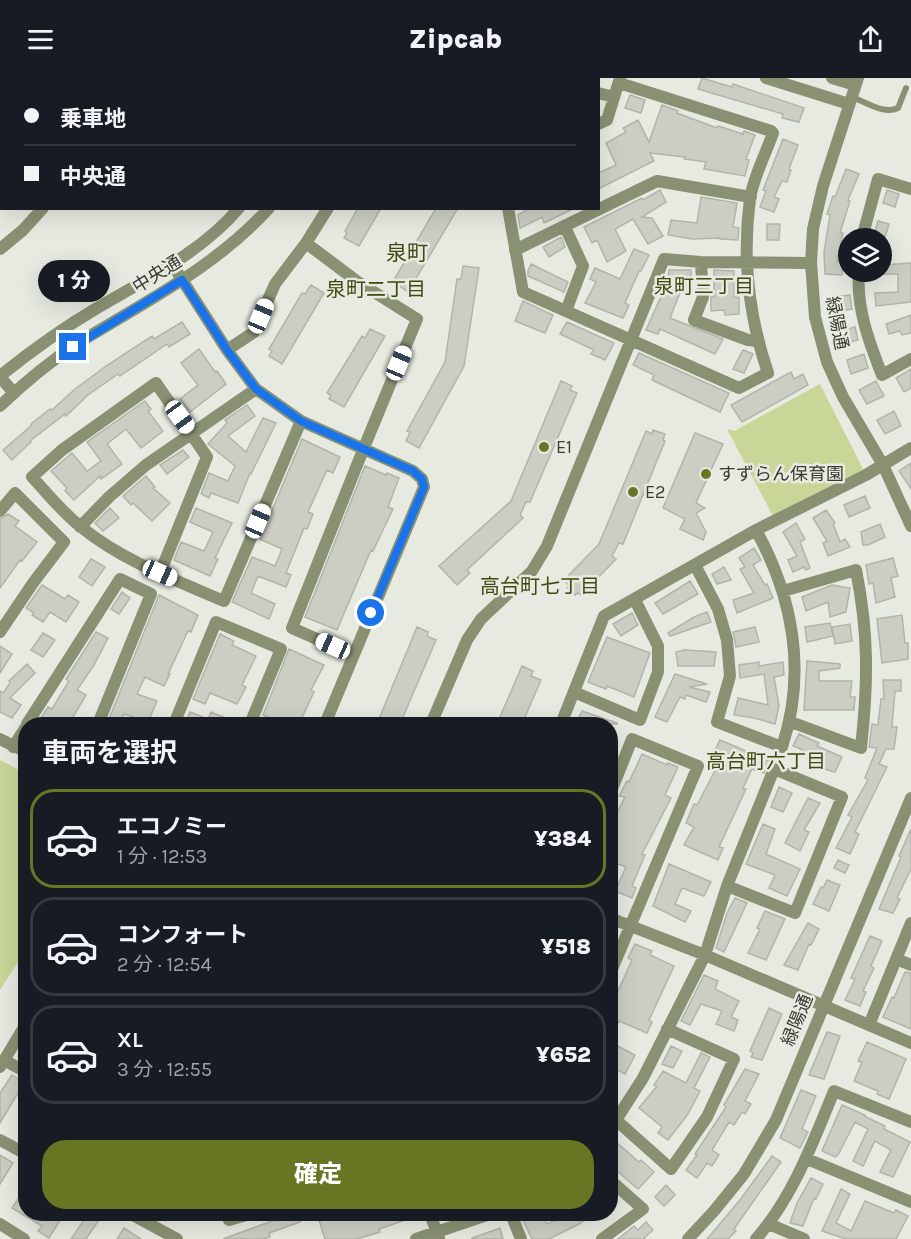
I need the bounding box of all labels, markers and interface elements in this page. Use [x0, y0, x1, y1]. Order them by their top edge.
icon: menu [24, 23, 57, 56]
text: Zipcab [409, 23, 502, 55]
icon: share [854, 23, 887, 56]
text: 乗車地 [60, 106, 126, 132]
text: 中央通 [60, 164, 126, 190]
map controls [838, 228, 892, 282]
button: layers [838, 228, 892, 282]
district label: 泉町 [386, 241, 428, 265]
street label: 中央通 [128, 250, 186, 298]
callout: 1 分 [37, 260, 109, 302]
text: 1 分 [57, 269, 91, 292]
district label: 泉町三丁目 [654, 275, 754, 298]
district label: 泉町二丁目 [326, 278, 426, 301]
street label: 緑陽通 [821, 294, 853, 352]
car [246, 296, 276, 336]
route end [59, 333, 86, 360]
car [384, 343, 414, 383]
car [162, 397, 198, 437]
place label: E1 [556, 436, 572, 458]
marker: E1 [537, 440, 551, 454]
place label: すずらん保育園 [718, 463, 844, 485]
marker: すずらん保育園 [699, 467, 713, 481]
place label: E2 [645, 481, 666, 503]
marker: E2 [626, 485, 640, 499]
car [243, 501, 273, 541]
car [140, 557, 180, 589]
district label: 高台町七丁目 [480, 575, 600, 598]
route start [357, 599, 384, 626]
car [313, 630, 353, 662]
text: 車両を選択 [42, 737, 177, 769]
district label: 高台町六丁目 [706, 750, 826, 773]
icon: car [45, 812, 99, 866]
text: エコノミー [117, 814, 227, 840]
text: ¥384 [534, 826, 591, 852]
text: 1 分 · 12:53 [117, 845, 207, 868]
icon: car [45, 920, 99, 974]
text: コンフォート [117, 922, 248, 948]
text: ¥518 [541, 934, 591, 960]
text: 2 分 · 12:54 [117, 953, 212, 976]
street label: 緑陽通 [777, 991, 817, 1049]
text: XL [117, 1027, 143, 1053]
icon: car [45, 1028, 99, 1082]
text: ¥652 [536, 1042, 591, 1068]
text: 3 分 · 12:55 [117, 1058, 212, 1081]
button: 確定 [42, 1140, 594, 1209]

